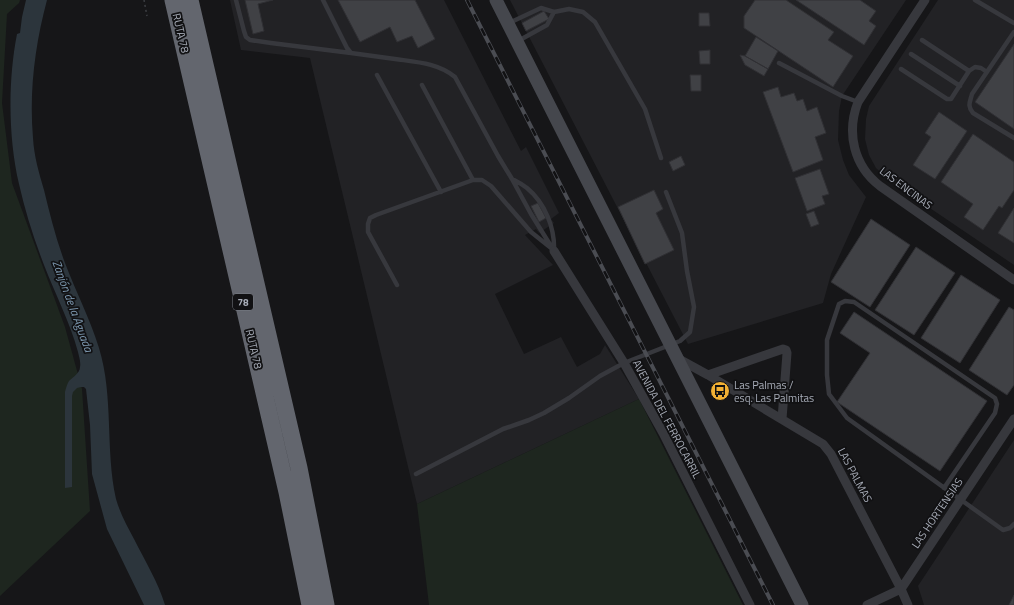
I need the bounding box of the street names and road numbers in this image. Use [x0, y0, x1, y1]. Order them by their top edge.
street label: RUTA 78 [169, 11, 193, 55]
street label: LAS ENCINAS [876, 163, 936, 213]
road number: 78 [233, 294, 253, 310]
street label: RUTA 78 [242, 327, 266, 371]
street label: AVENIDA DEL FERROCARRIL [629, 357, 705, 482]
street label: LAS PALMAS [834, 445, 876, 505]
street label: LAS HORTENSIAS [907, 475, 967, 551]

